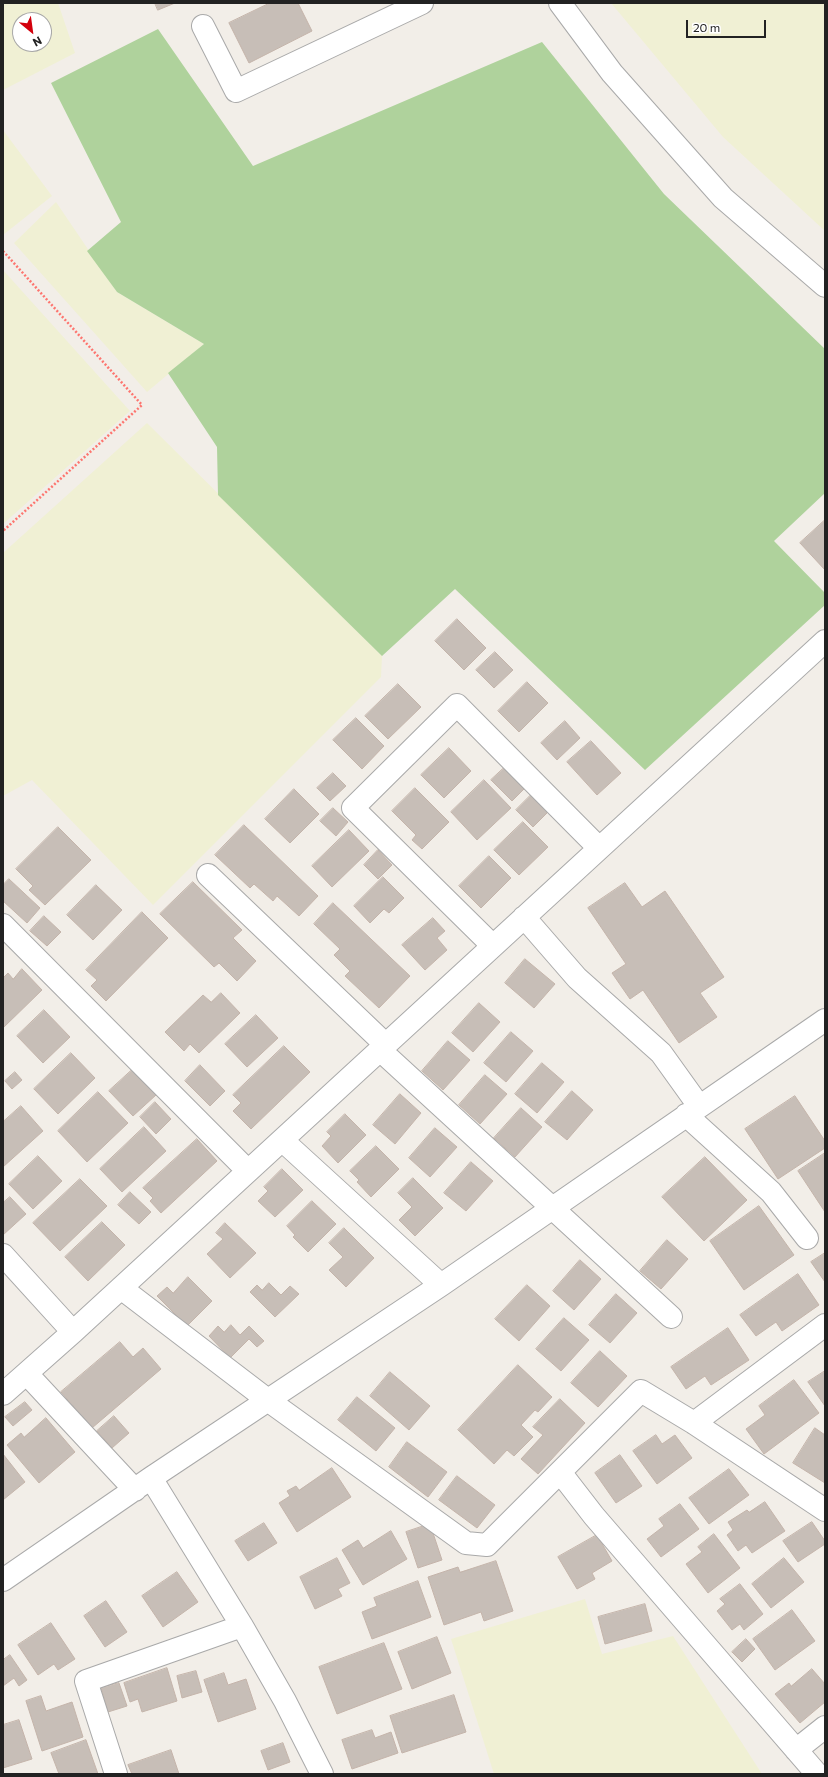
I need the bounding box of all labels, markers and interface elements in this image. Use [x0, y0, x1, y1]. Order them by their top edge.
north arrow [12, 12, 52, 52]
scale bar [688, 12, 768, 38]
text: 20 m [693, 20, 720, 34]
text: N [31, 34, 44, 50]

